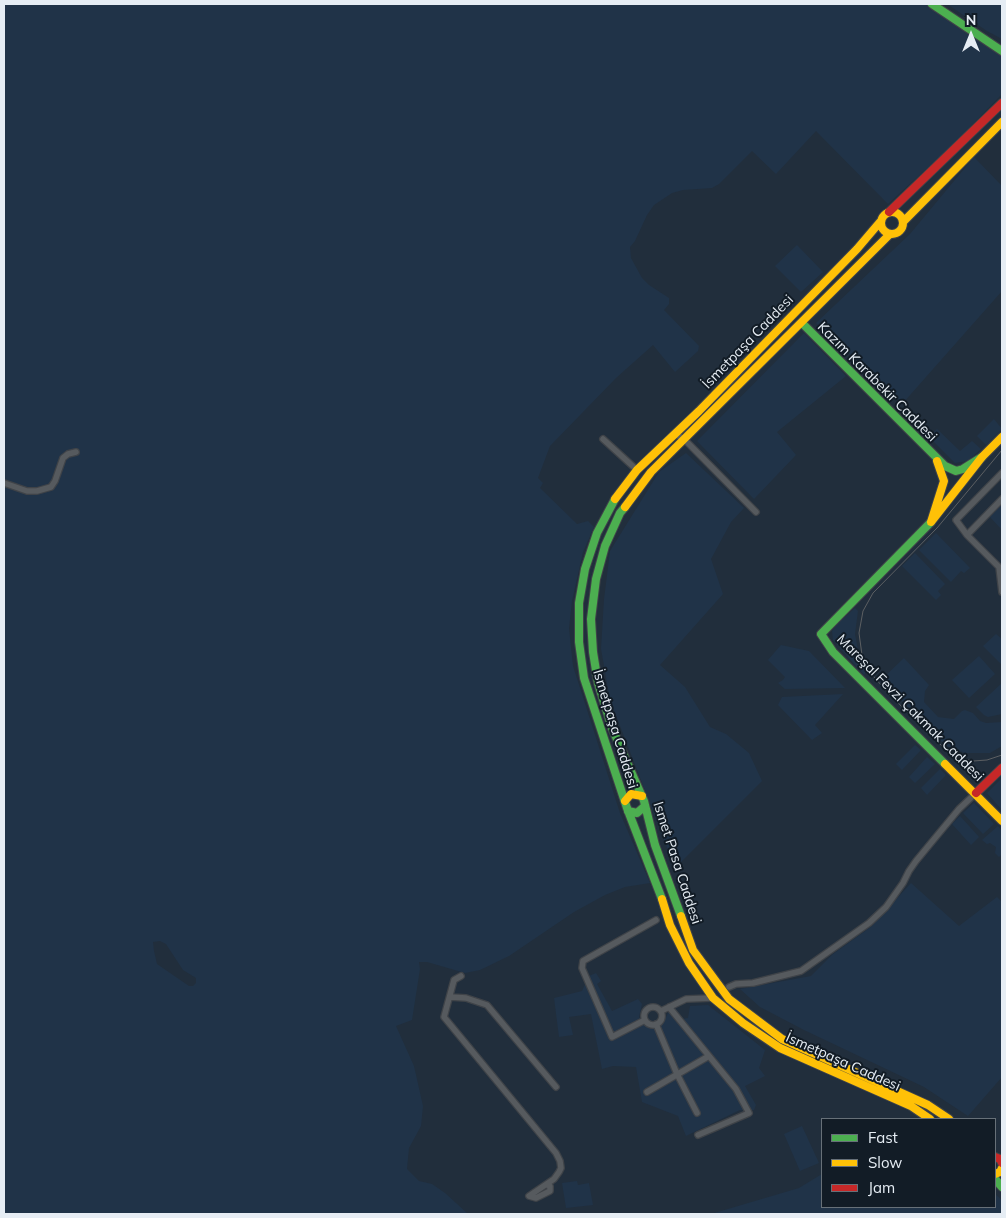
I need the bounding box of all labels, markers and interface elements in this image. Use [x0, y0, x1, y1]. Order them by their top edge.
north arrow [946, 10, 996, 60]
text: N [966, 11, 976, 29]
street label: İsmetpaşa Caddesi [699, 292, 797, 392]
street label: Kazım Karabekir Caddesi [814, 319, 940, 445]
street label: Mareşal Fevzi Çakmak Caddesi [833, 631, 987, 785]
street label: İsmetpaşa Caddesi [589, 667, 641, 791]
street label: Ismet Pasa Caddesi [649, 800, 705, 926]
street label: İsmetpaşa Caddesi [783, 1029, 903, 1095]
legend [821, 1118, 996, 1208]
text: Fast [868, 1128, 898, 1147]
text: Slow [868, 1153, 902, 1172]
text: Jam [868, 1178, 895, 1197]

